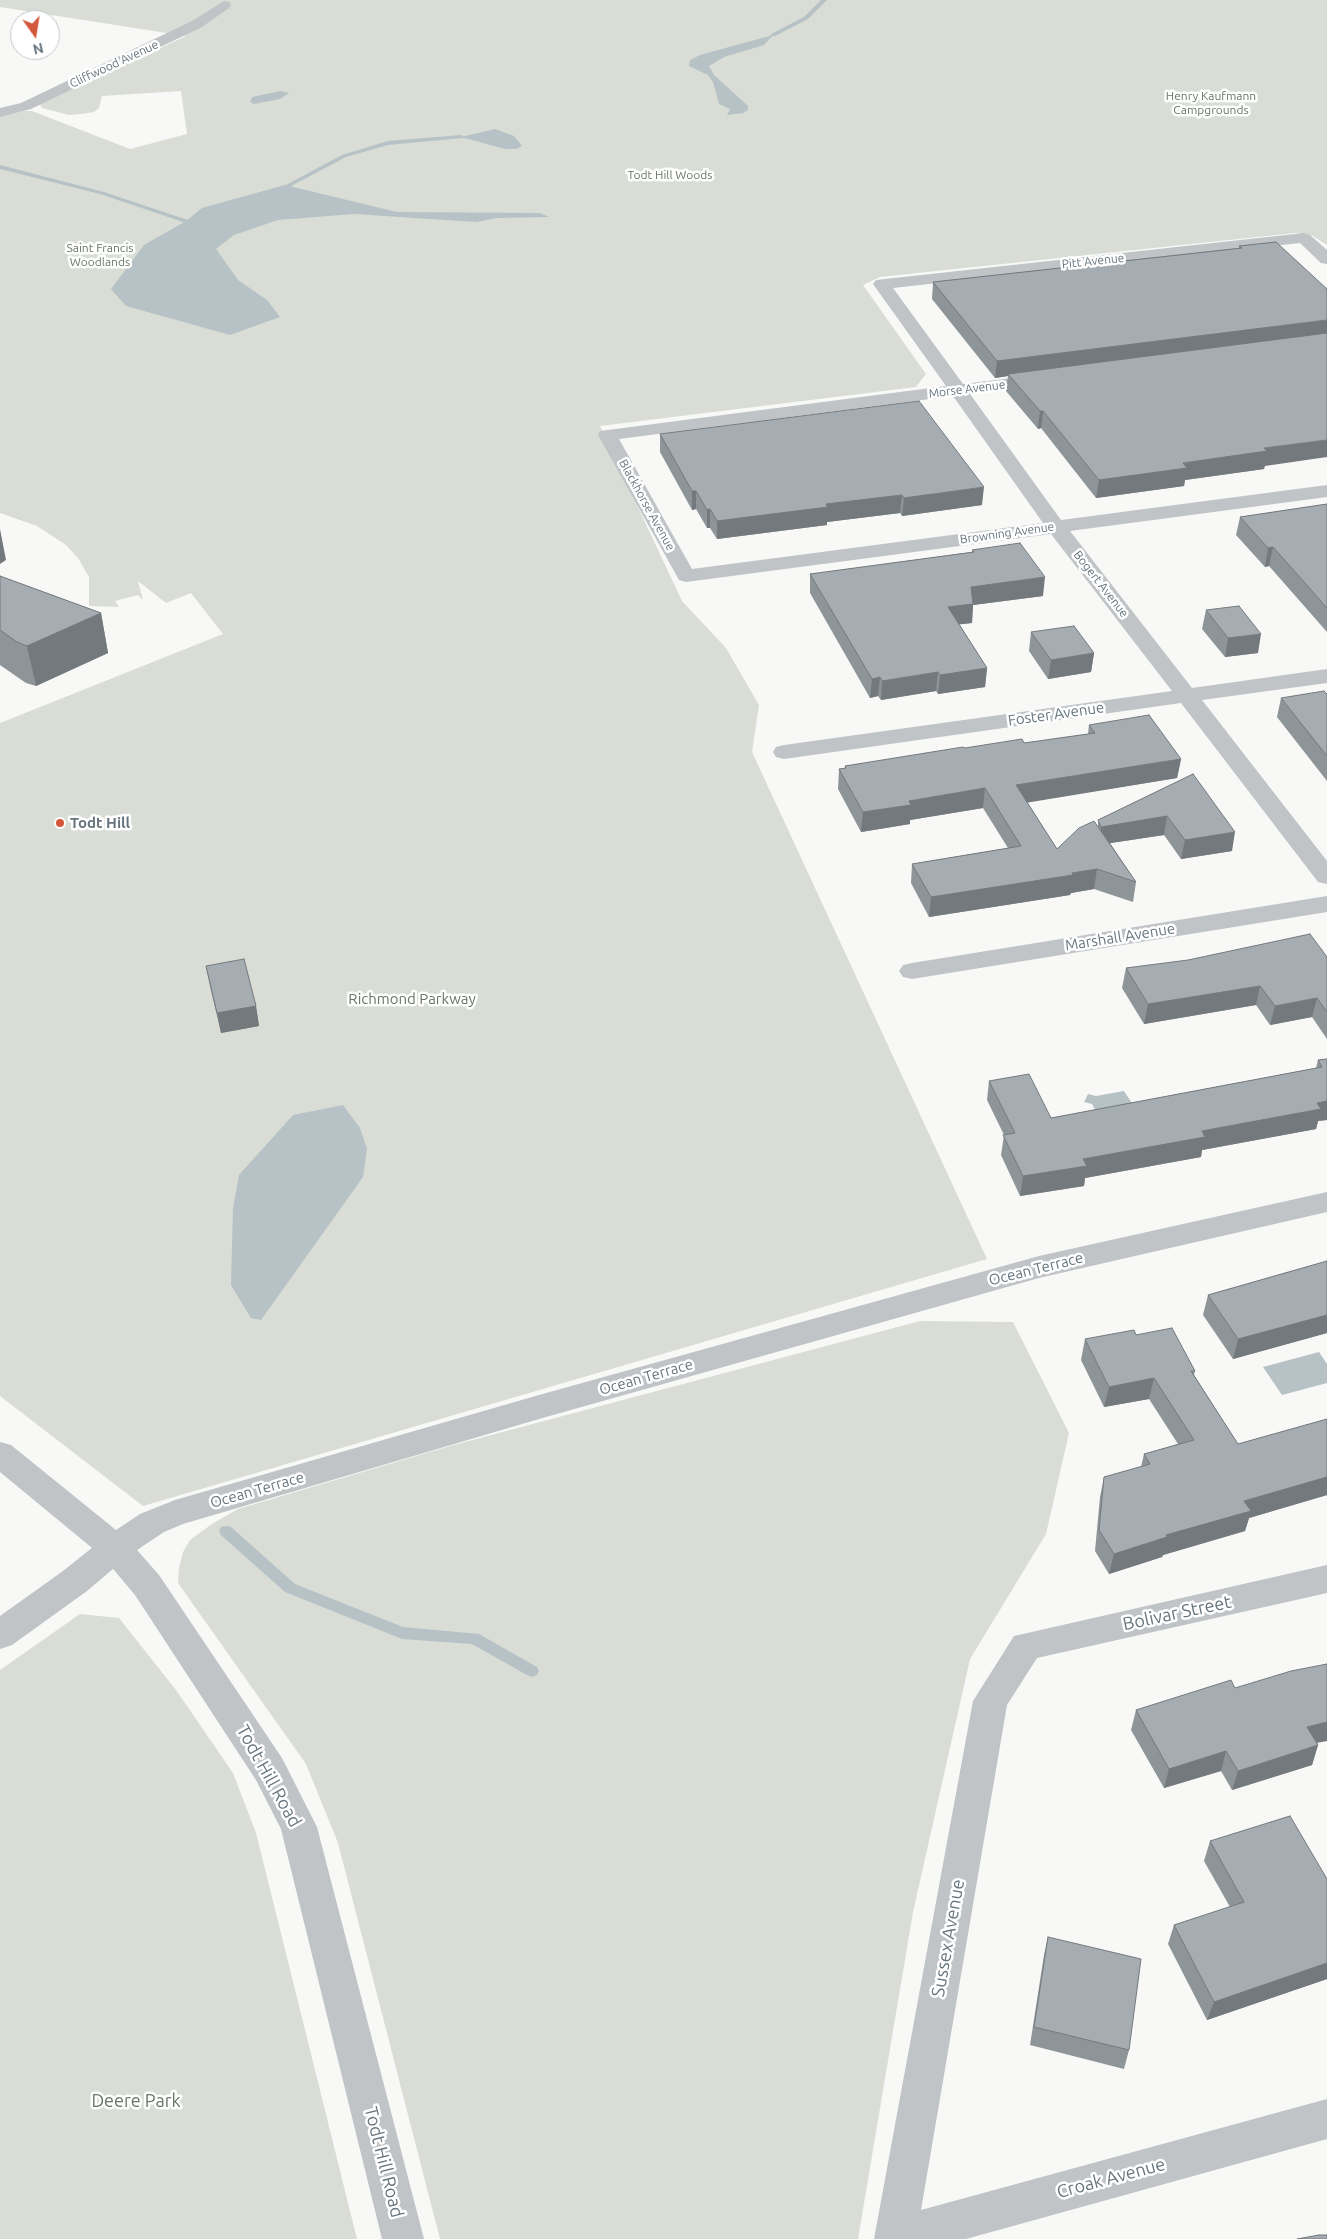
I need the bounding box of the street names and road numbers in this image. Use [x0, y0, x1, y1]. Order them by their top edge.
street label: Cliffwood Avenue [67, 37, 161, 91]
street label: Pitt Avenue [1061, 251, 1125, 271]
street label: Morse Avenue [928, 377, 1006, 401]
street label: Blackhorse Avenue [616, 457, 678, 553]
street label: Browning Avenue [959, 519, 1055, 547]
street label: Bogert Avenue [1071, 548, 1131, 620]
street label: Foster Avenue [1007, 698, 1105, 730]
street label: Marshall Avenue [1064, 919, 1176, 955]
street label: Ocean Terrace [987, 1249, 1085, 1289]
street label: Ocean Terrace [597, 1355, 695, 1399]
street label: Ocean Terrace [208, 1468, 306, 1512]
street label: Bolivar Street [1121, 1591, 1233, 1635]
street label: Todt Hill Road [232, 1721, 306, 1831]
street label: Sussex Avenue [927, 1877, 969, 1999]
street label: Todt Hill Road [360, 2104, 408, 2220]
street label: Croak Avenue [1054, 2153, 1168, 2203]

